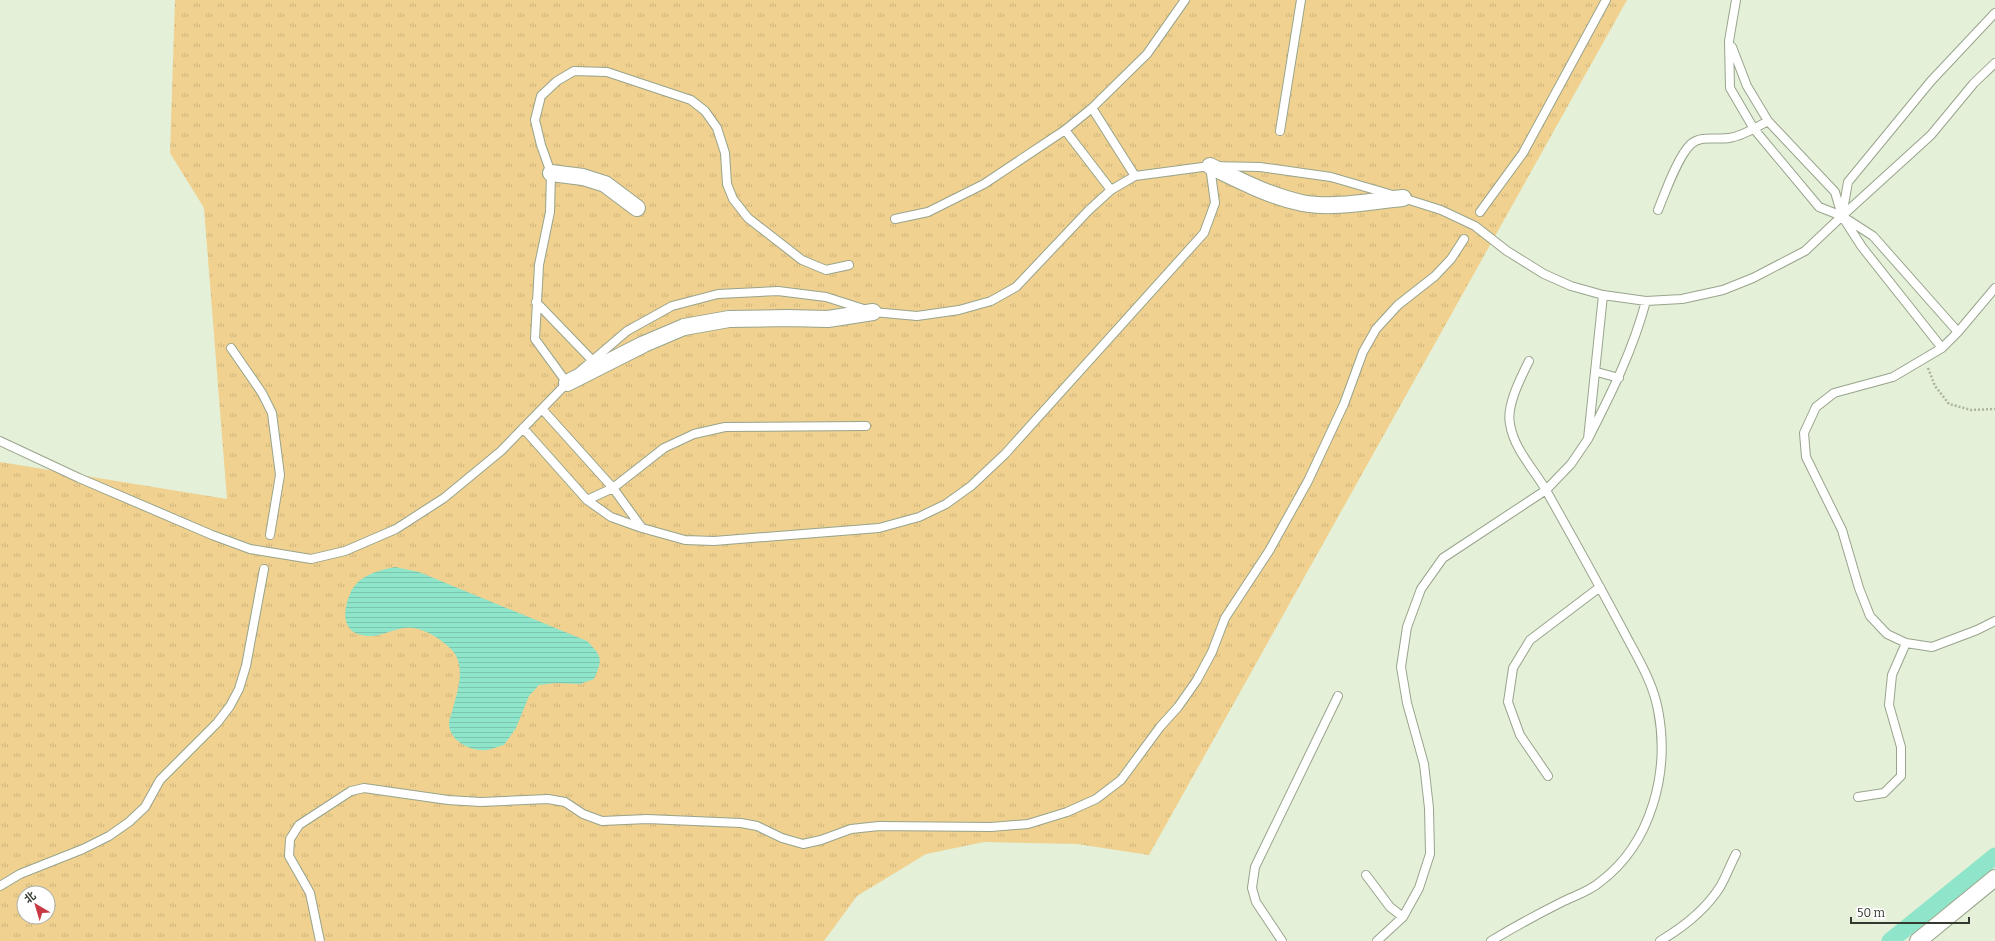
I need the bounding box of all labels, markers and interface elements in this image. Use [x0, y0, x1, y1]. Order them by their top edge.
north arrow [16, 885, 56, 925]
text: 北 [22, 889, 38, 906]
scale bar [1851, 899, 1969, 925]
text: 50 m [1857, 906, 1886, 920]

